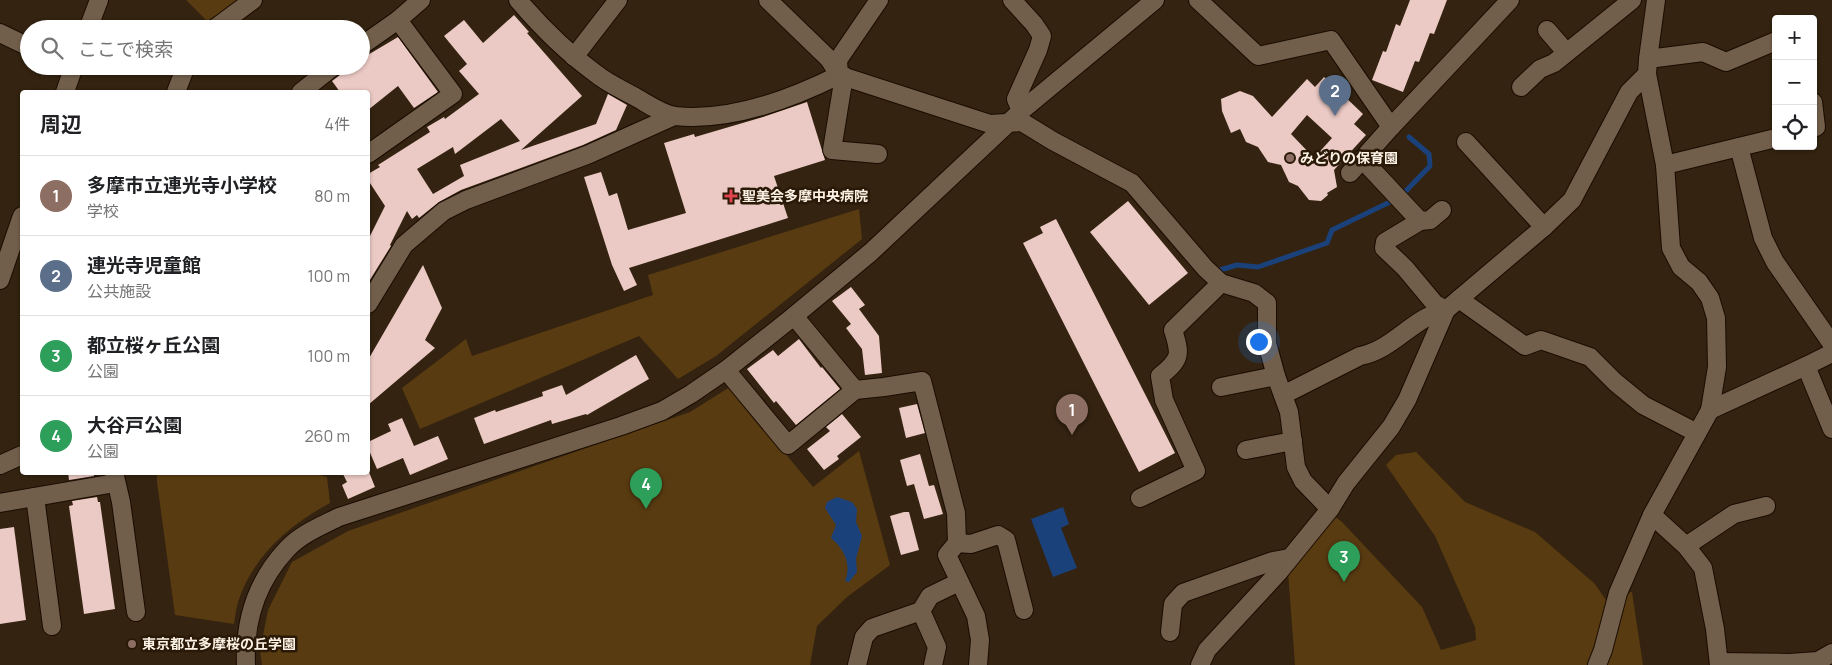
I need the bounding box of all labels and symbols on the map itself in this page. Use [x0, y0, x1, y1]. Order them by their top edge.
pin: 2 [1319, 75, 1351, 116]
place label: みどりの保育園 [1300, 148, 1398, 167]
marker: みどりの保育園 [1284, 152, 1296, 164]
place label: 聖美会多摩中央病院 [742, 186, 868, 205]
marker: 聖美会多摩中央病院 [724, 189, 738, 203]
your location [1246, 329, 1272, 355]
pin: 1 [1056, 394, 1088, 435]
pin: 4 [630, 468, 662, 509]
pin: 3 [1328, 541, 1360, 582]
place label: 東京都立多摩桜の丘学園 [142, 634, 296, 653]
marker: 東京都立多摩桜の丘学園 [126, 638, 138, 650]

